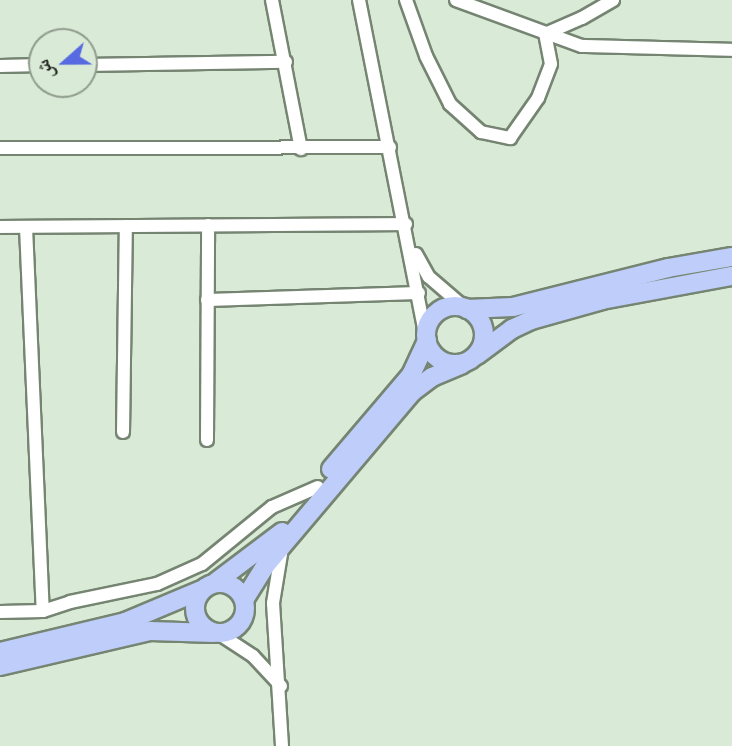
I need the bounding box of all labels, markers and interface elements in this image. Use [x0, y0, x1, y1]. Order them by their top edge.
north arrow [28, 28, 98, 98]
text: ش [30, 56, 60, 84]

